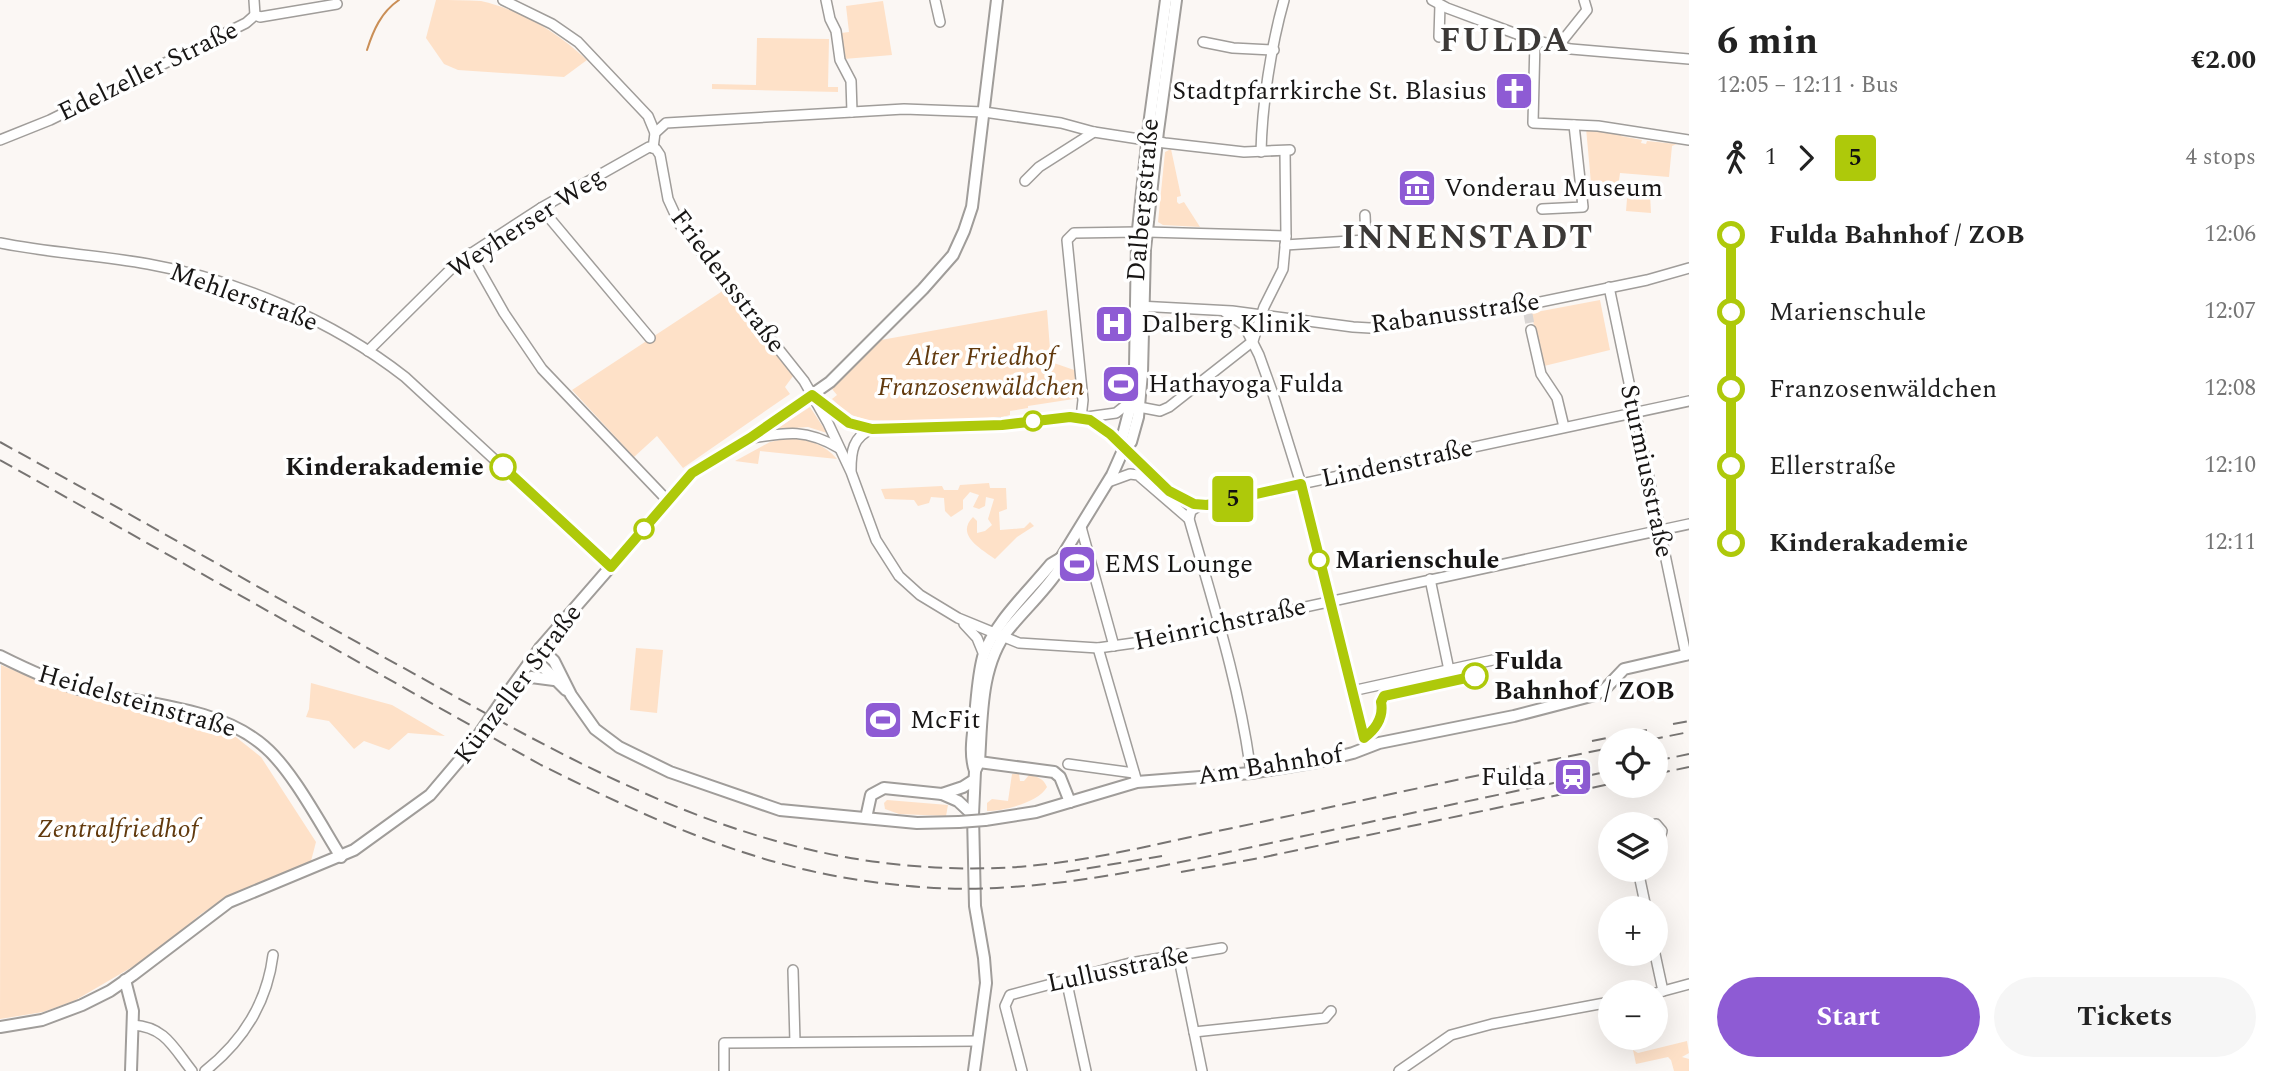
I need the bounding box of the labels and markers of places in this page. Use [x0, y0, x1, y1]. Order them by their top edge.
church icon: Stadtpfarrkirche St. Blasius [1493, 70, 1535, 112]
place label: Stadtpfarrkirche St. Blasius [1172, 71, 1487, 111]
museum icon: Vonderau Museum [1396, 167, 1438, 209]
place label: Vonderau Museum [1444, 168, 1663, 208]
hospital icon: Dalberg Klinik [1093, 303, 1135, 345]
place label: Dalberg Klinik [1141, 304, 1311, 344]
sports icon: Hathayoga Fulda [1100, 363, 1142, 405]
place label: Hathayoga Fulda [1148, 364, 1344, 404]
unlabelled marker [1023, 411, 1043, 431]
place label: Kinderakademie [285, 447, 484, 487]
marker: Kinderakademie [490, 454, 516, 480]
unlabelled marker [634, 519, 654, 539]
place label: Marienschule [1335, 540, 1500, 580]
sports icon: EMS Lounge [1056, 543, 1098, 585]
place label: EMS Lounge [1104, 544, 1253, 584]
marker: Marienschule [1309, 550, 1329, 570]
place label: Fulda Bahnhof / ZOB [1494, 641, 1674, 711]
marker: Fulda Bahnhof / ZOB [1462, 663, 1488, 689]
sports icon: McFit [862, 699, 904, 741]
place label: McFit [910, 700, 980, 740]
station icon: Fulda [1552, 756, 1594, 798]
place label: Fulda [1481, 757, 1546, 797]

